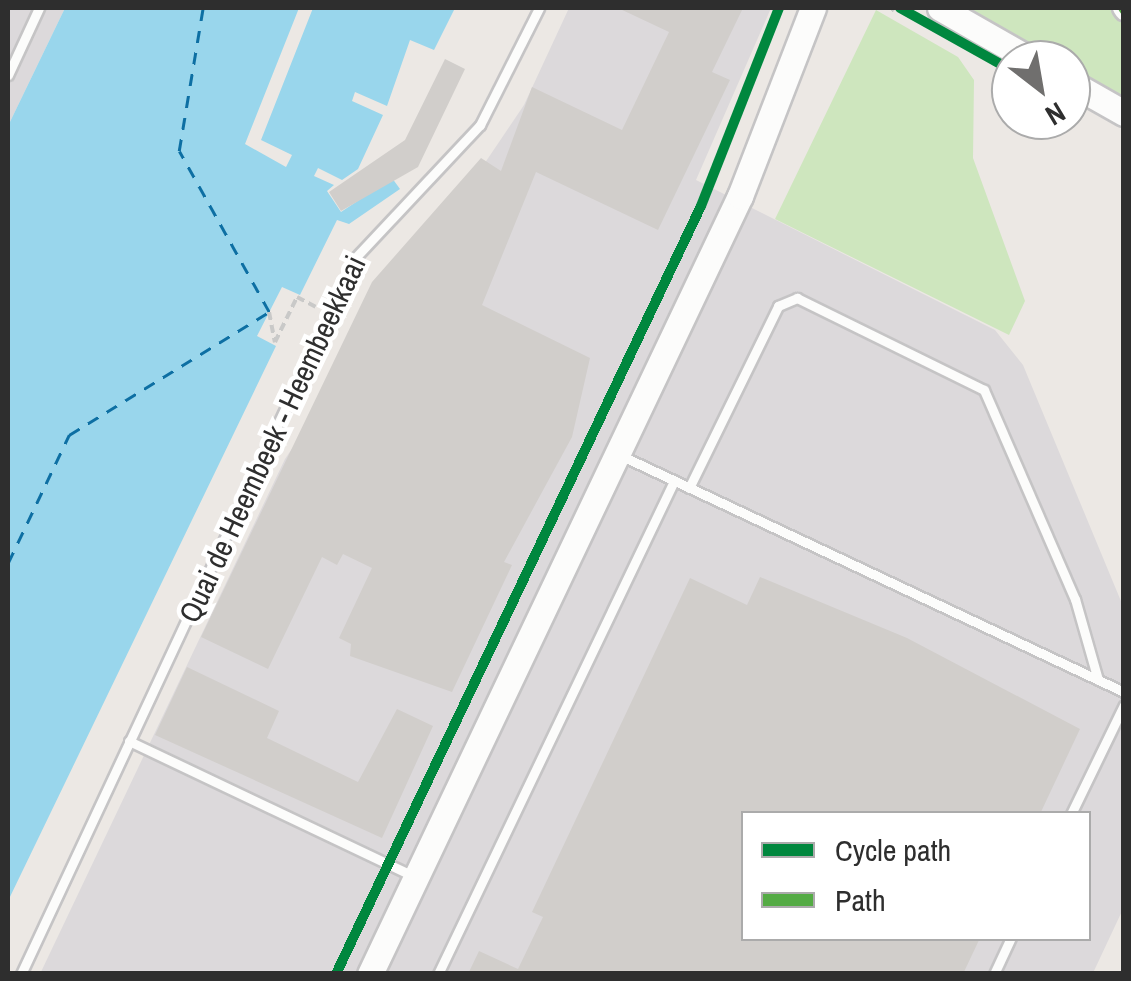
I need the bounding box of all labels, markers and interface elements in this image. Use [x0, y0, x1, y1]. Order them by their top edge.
north arrow [991, 40, 1091, 140]
text: N [1039, 93, 1072, 135]
street label: Quai de Heembeek - Heembeekkaai [171, 250, 373, 628]
legend [741, 811, 1091, 941]
text: Cycle path [835, 830, 951, 870]
text: Path [835, 880, 886, 920]

